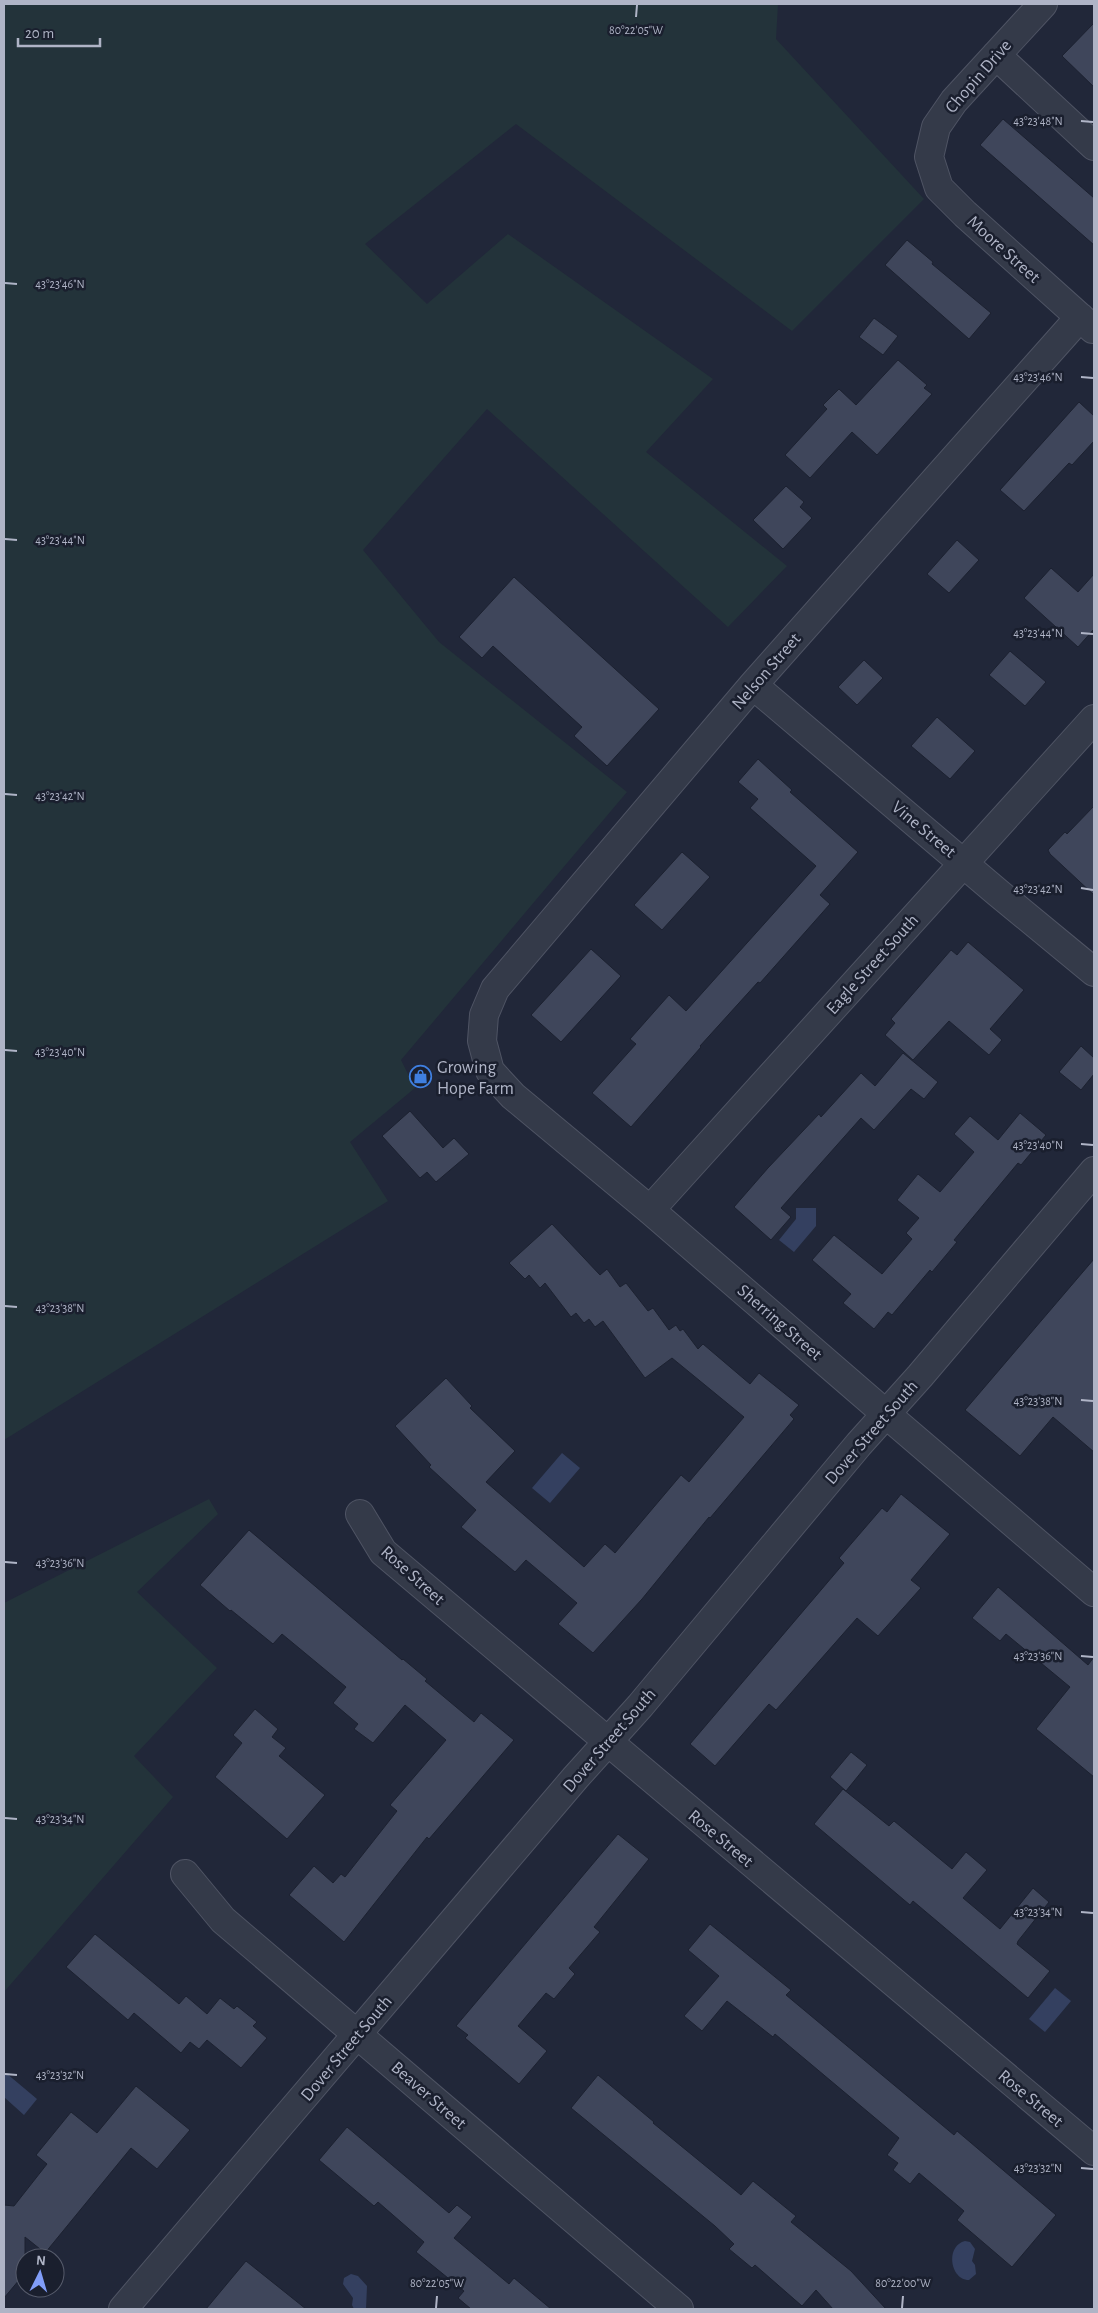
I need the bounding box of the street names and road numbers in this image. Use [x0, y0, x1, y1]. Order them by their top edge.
street label: Chopin Drive [942, 36, 1015, 117]
street label: Moore Street [964, 213, 1043, 287]
street label: Nelson Street [729, 630, 805, 713]
street label: Vine Street [888, 798, 959, 862]
street label: Eagle Street South [823, 911, 922, 1018]
street label: Sherring Street [734, 1281, 825, 1364]
street label: Dover Street South [822, 1377, 922, 1488]
street label: Rose Street [377, 1543, 448, 1609]
street label: Dover Street South [560, 1685, 660, 1796]
street label: Rose Street [685, 1807, 756, 1871]
street label: Dover Street South [298, 1993, 396, 2105]
street label: Beaver Street [387, 2059, 469, 2133]
street label: Rose Street [995, 2067, 1066, 2131]

